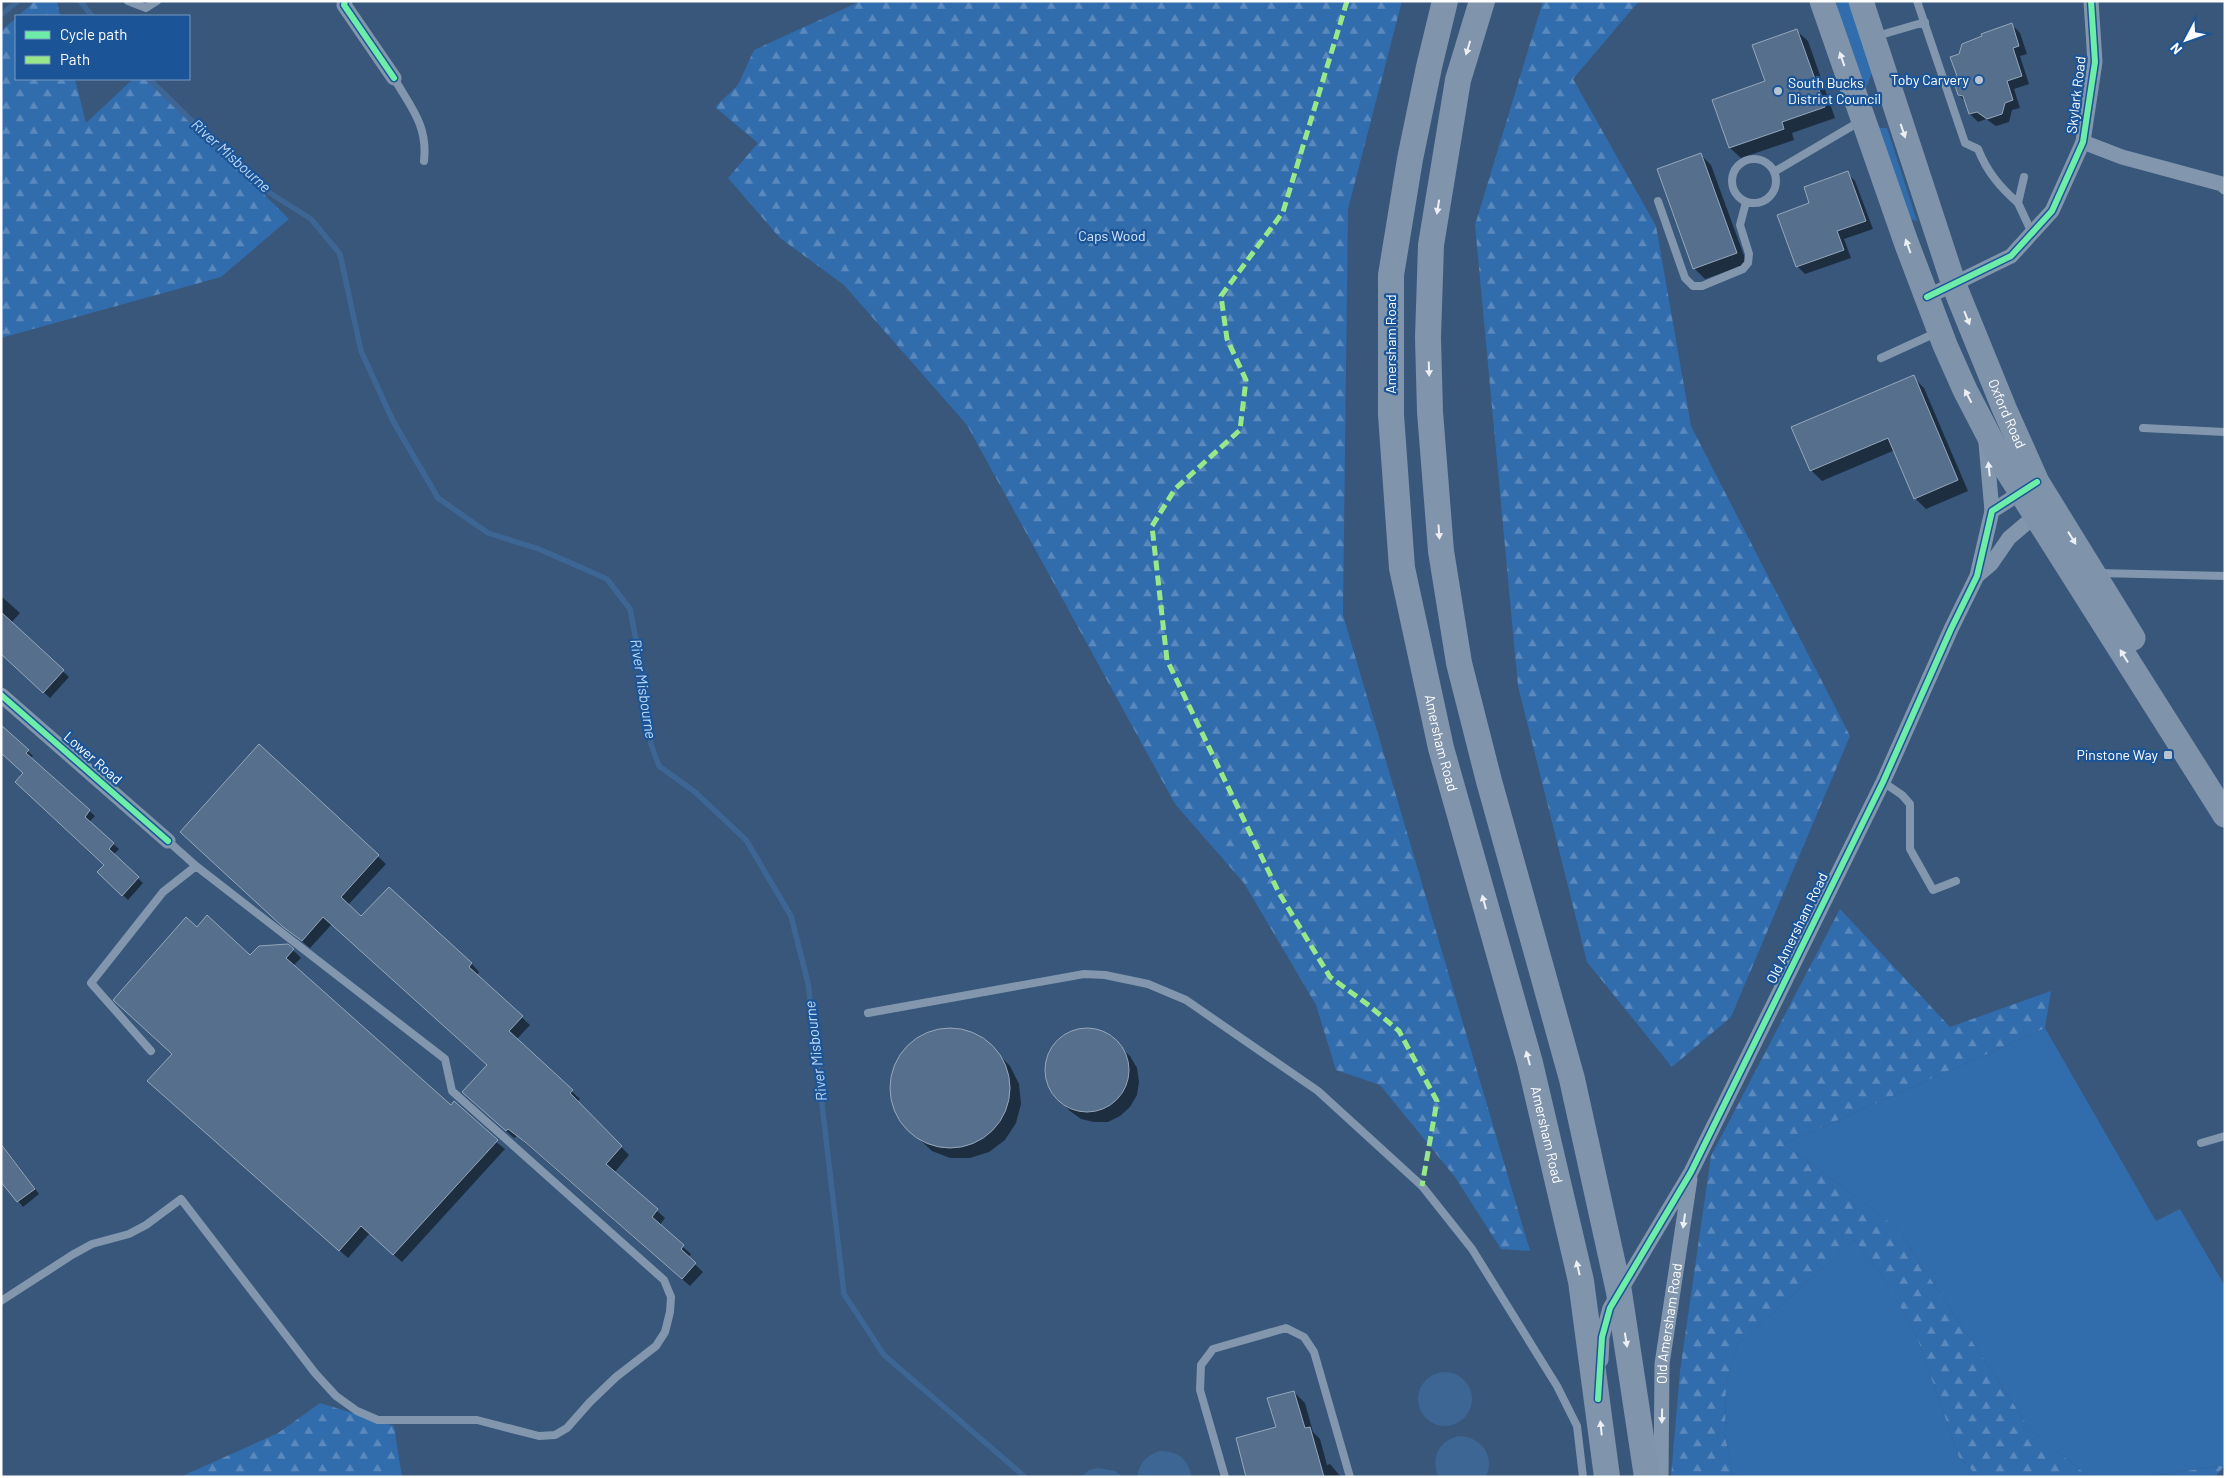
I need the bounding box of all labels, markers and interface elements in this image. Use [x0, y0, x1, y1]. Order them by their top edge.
legend [15, 15, 190, 80]
north arrow [2161, 15, 2211, 65]
text: Cycle path [60, 25, 127, 43]
text: N [2166, 40, 2185, 58]
one-way arrow [1463, 41, 1471, 56]
text: Path [60, 50, 90, 68]
one-way arrow [1838, 52, 1845, 67]
street label: Skylark Road [2062, 55, 2089, 135]
place label: Toby Carvery [1891, 71, 1970, 88]
place label: South Bucks District Council [1788, 74, 1881, 107]
marker: Toby Carvery [1973, 74, 1985, 86]
marker: South Bucks District Council [1772, 85, 1784, 97]
water label: River Misbourne [188, 115, 275, 196]
one-way arrow [1899, 124, 1907, 139]
one-way arrow [1433, 200, 1441, 216]
park label: Caps Wood [1078, 227, 1146, 244]
one-way arrow [1904, 238, 1912, 253]
street label: Amersham Road [1382, 294, 1399, 394]
one-way arrow [1964, 310, 1972, 325]
one-way arrow [1425, 362, 1433, 378]
street label: Oxford Road [1985, 376, 2030, 451]
one-way arrow [1964, 389, 1972, 404]
one-way arrow [1985, 461, 1993, 477]
one-way arrow [1435, 524, 1443, 540]
one-way arrow [2067, 532, 2077, 545]
water label: River Misbourne [627, 638, 661, 740]
one-way arrow [2119, 649, 2129, 662]
street label: Amersham Road [1422, 693, 1462, 793]
street label: Lower Road [61, 728, 126, 787]
place label: Pinstone Way [2077, 746, 2159, 763]
marker: Pinstone Way [2162, 749, 2174, 761]
street label: Old Amersham Road [1762, 869, 1831, 986]
one-way arrow [1479, 895, 1487, 910]
water label: River Misbourne [800, 1000, 830, 1102]
one-way arrow [1524, 1051, 1532, 1066]
street label: Amersham Road [1528, 1084, 1567, 1185]
one-way arrow [1679, 1213, 1687, 1229]
one-way arrow [1574, 1260, 1582, 1275]
street label: Old Amersham Road [1653, 1262, 1685, 1384]
one-way arrow [1623, 1332, 1631, 1348]
one-way arrow [1657, 1409, 1665, 1425]
one-way arrow [1597, 1420, 1605, 1436]

